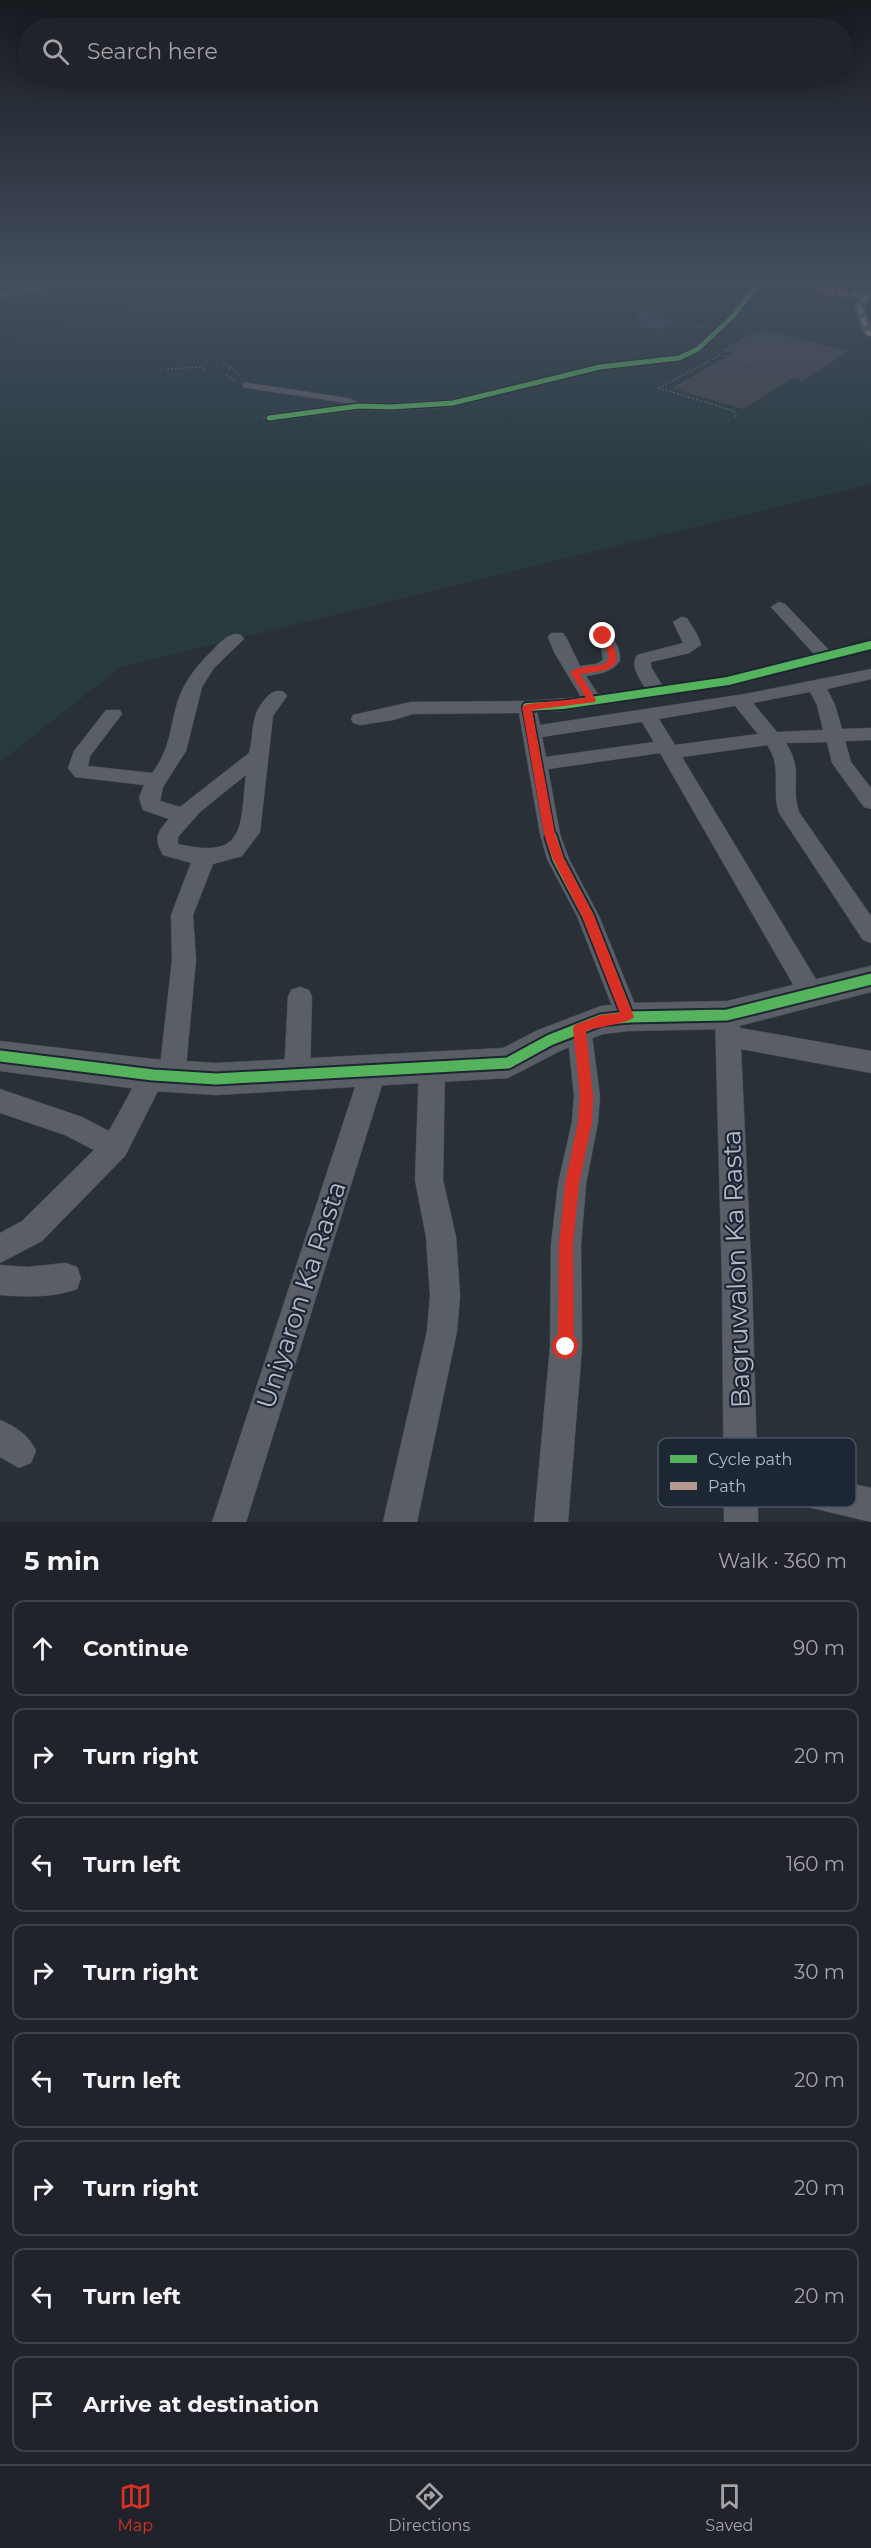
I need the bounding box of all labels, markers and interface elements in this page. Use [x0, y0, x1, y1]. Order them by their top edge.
search box [18, 18, 853, 84]
icon: search [39, 35, 72, 68]
text: Search here [87, 38, 218, 65]
route end [589, 622, 615, 648]
street label: Bagruwalon Ka Rasta [715, 1129, 757, 1409]
street label: Uniyaron Ka Rasta [249, 1177, 353, 1413]
route start [552, 1333, 578, 1359]
legend [658, 1438, 856, 1507]
text: Cycle path [708, 1450, 792, 1469]
text: Path [708, 1477, 746, 1496]
text: 5 min [24, 1545, 100, 1577]
text: Walk · 360 m [718, 1549, 847, 1573]
icon: ahead [26, 1632, 59, 1665]
text: Continue [83, 1635, 189, 1662]
text: 90 m [793, 1636, 845, 1660]
icon: right [26, 1740, 59, 1773]
text: Turn right [83, 1743, 198, 1770]
text: 20 m [794, 1744, 845, 1768]
icon: left [26, 1848, 59, 1881]
text: Turn left [83, 1851, 181, 1878]
text: 160 m [786, 1852, 845, 1876]
icon: right [26, 1956, 59, 1989]
text: Turn right [83, 1959, 198, 1986]
text: 30 m [794, 1960, 845, 1984]
icon: left [26, 2064, 59, 2097]
text: Turn left [83, 2067, 181, 2094]
text: 20 m [794, 2068, 845, 2092]
icon: right [26, 2172, 59, 2205]
text: Turn right [83, 2175, 198, 2202]
text: 20 m [794, 2176, 845, 2200]
icon: left [26, 2280, 59, 2313]
text: Turn left [83, 2283, 181, 2310]
text: 20 m [794, 2284, 845, 2308]
icon: arrive [26, 2388, 59, 2421]
text: Arrive at destination [83, 2391, 319, 2418]
tab: Map [118, 2480, 153, 2535]
tab: Directions [388, 2480, 470, 2535]
tab: Saved [705, 2480, 753, 2535]

